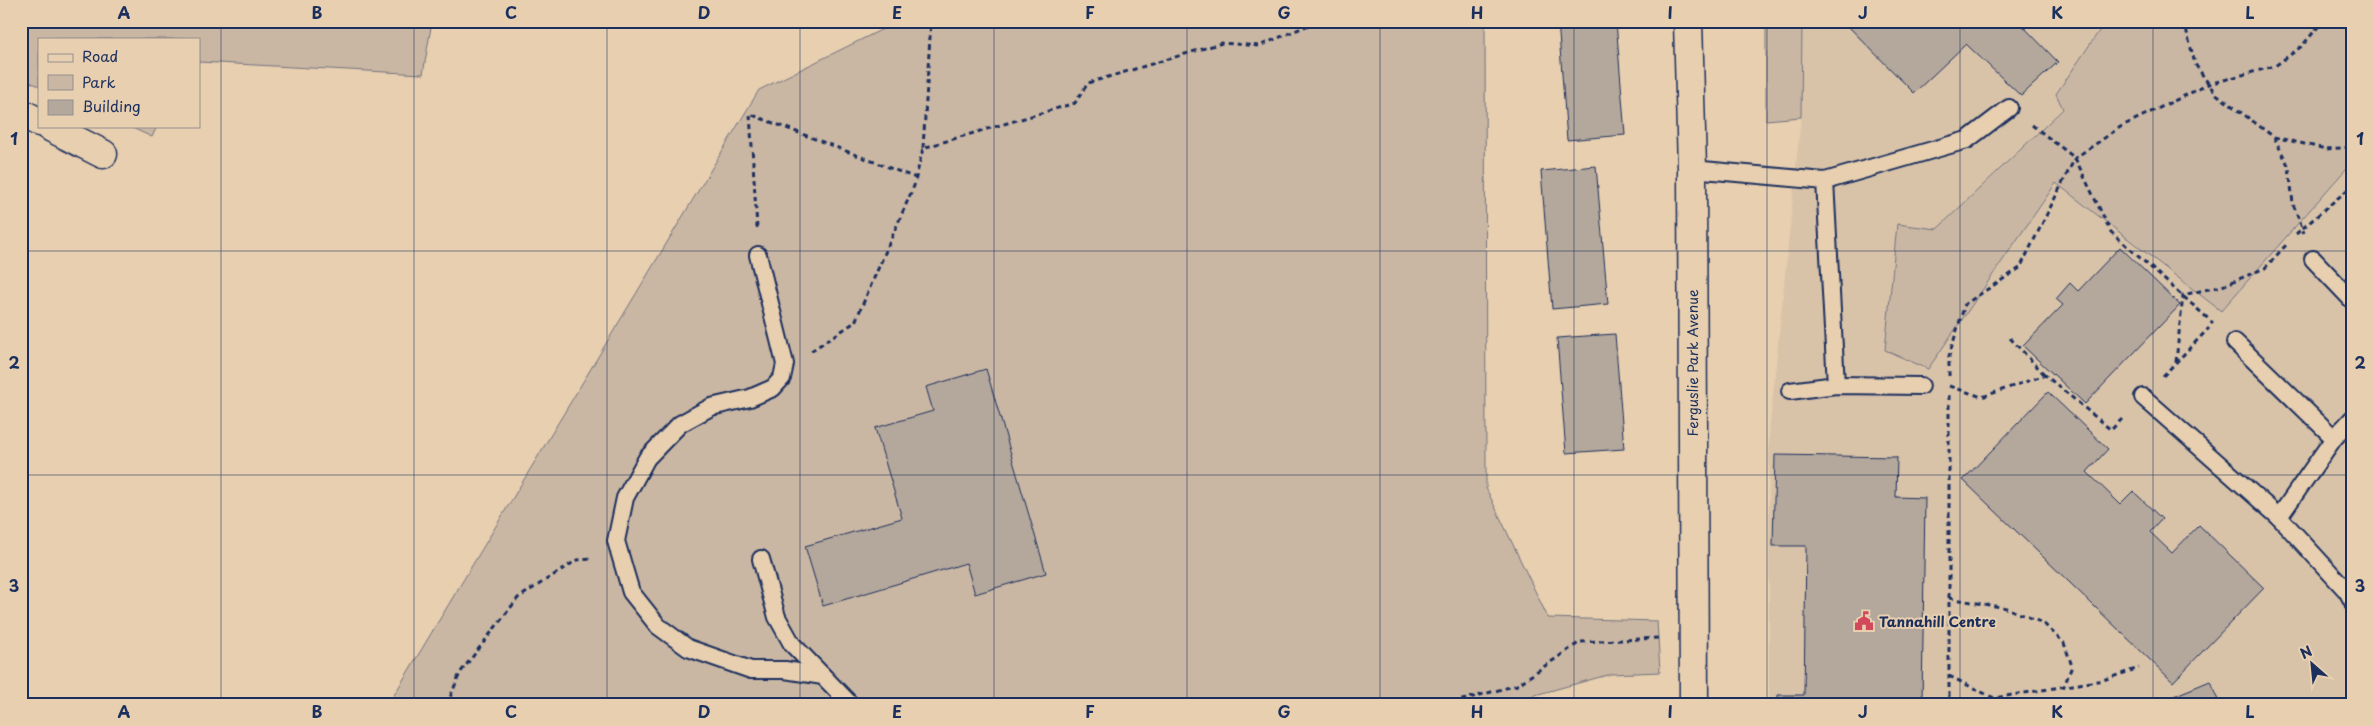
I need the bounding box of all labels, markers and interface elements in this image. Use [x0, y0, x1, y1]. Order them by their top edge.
text: A [118, 0, 131, 24]
text: B [312, 0, 323, 24]
text: C [505, 0, 517, 24]
text: D [698, 0, 710, 24]
text: E [892, 0, 902, 24]
text: F [1085, 0, 1095, 24]
text: G [1277, 0, 1291, 24]
text: H [1471, 0, 1483, 24]
text: I [1667, 0, 1673, 24]
text: J [1858, 0, 1868, 24]
text: K [2051, 0, 2063, 24]
text: L [2245, 0, 2255, 24]
legend [38, 38, 200, 128]
text: Road [82, 44, 118, 67]
text: Park [82, 70, 116, 93]
text: Building [82, 94, 141, 117]
text: 1 [10, 126, 18, 150]
text: 1 [2356, 126, 2364, 150]
street label: Ferguslie Park Avenue [1682, 289, 1703, 437]
text: 2 [8, 350, 20, 374]
text: 2 [2354, 350, 2366, 374]
text: 3 [9, 573, 19, 597]
text: 3 [2355, 573, 2365, 597]
public building icon: Tannahill Centre [1853, 610, 1875, 632]
place label: Tannahill Centre [1879, 611, 1996, 632]
north arrow [2286, 638, 2336, 688]
text: N [2296, 640, 2316, 664]
text: A [118, 699, 131, 723]
text: B [312, 699, 323, 723]
text: C [505, 699, 517, 723]
text: D [698, 699, 710, 723]
text: E [892, 699, 902, 723]
text: F [1085, 699, 1095, 723]
text: G [1277, 699, 1291, 723]
text: H [1471, 699, 1483, 723]
text: I [1667, 699, 1673, 723]
text: J [1858, 699, 1868, 723]
text: K [2051, 699, 2063, 723]
text: L [2245, 699, 2255, 723]

